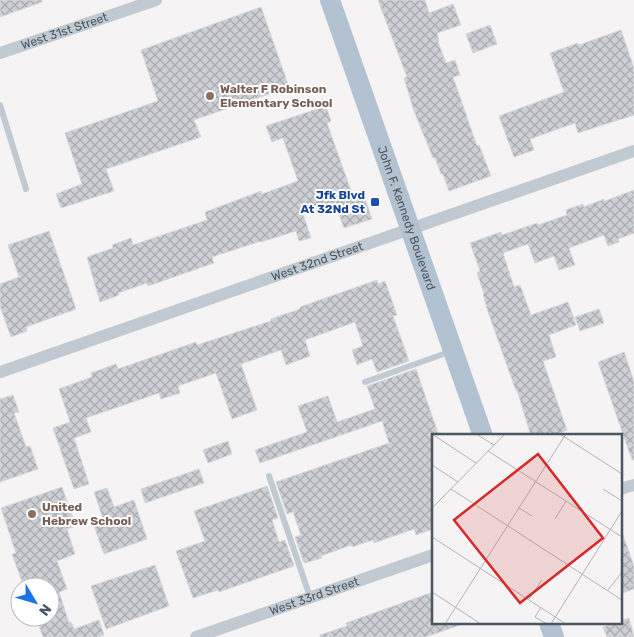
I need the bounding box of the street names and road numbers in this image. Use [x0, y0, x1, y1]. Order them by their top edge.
street label: West 31st Street [19, 10, 110, 52]
street label: John F. Kennedy Boulevard [375, 144, 438, 292]
street label: West 32nd Street [270, 239, 365, 284]
street label: West 33rd Street [268, 574, 361, 618]

